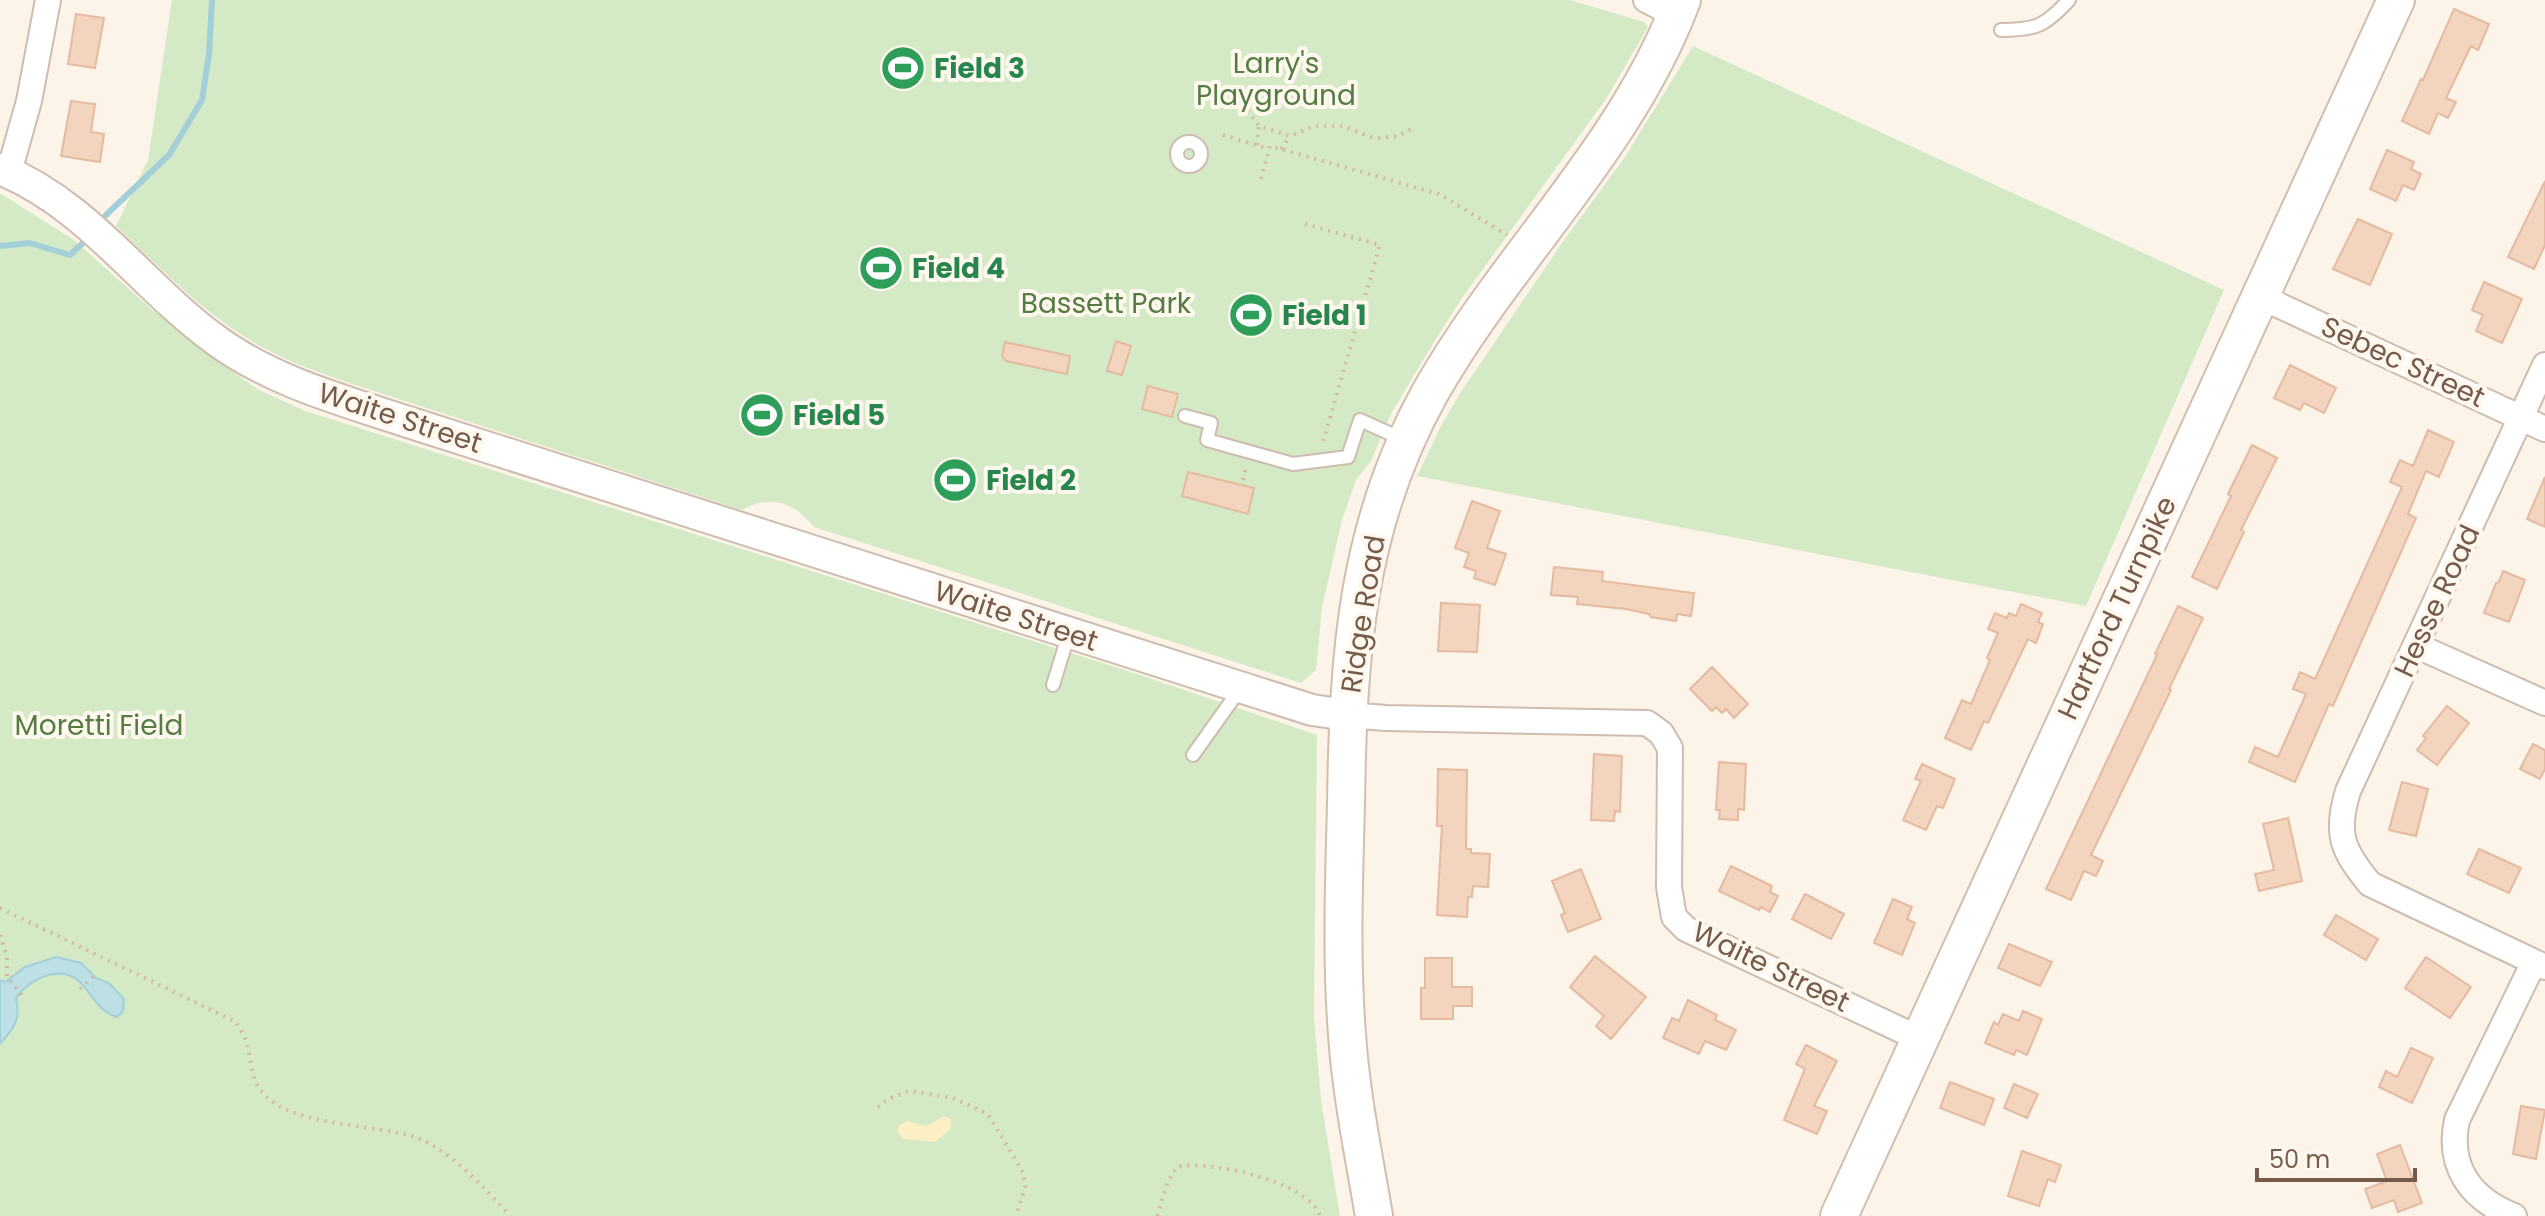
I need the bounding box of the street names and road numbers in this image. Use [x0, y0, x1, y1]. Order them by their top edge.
street label: Sebec Street [2315, 307, 2491, 417]
street label: Waite Street [313, 373, 487, 463]
street label: Hartford Turnpike [2048, 490, 2186, 726]
street label: Hesse Road [2385, 519, 2489, 683]
street label: Ridge Road [1331, 532, 1395, 696]
street label: Waite Street [929, 571, 1103, 661]
street label: Waite Street [1686, 912, 1856, 1022]

